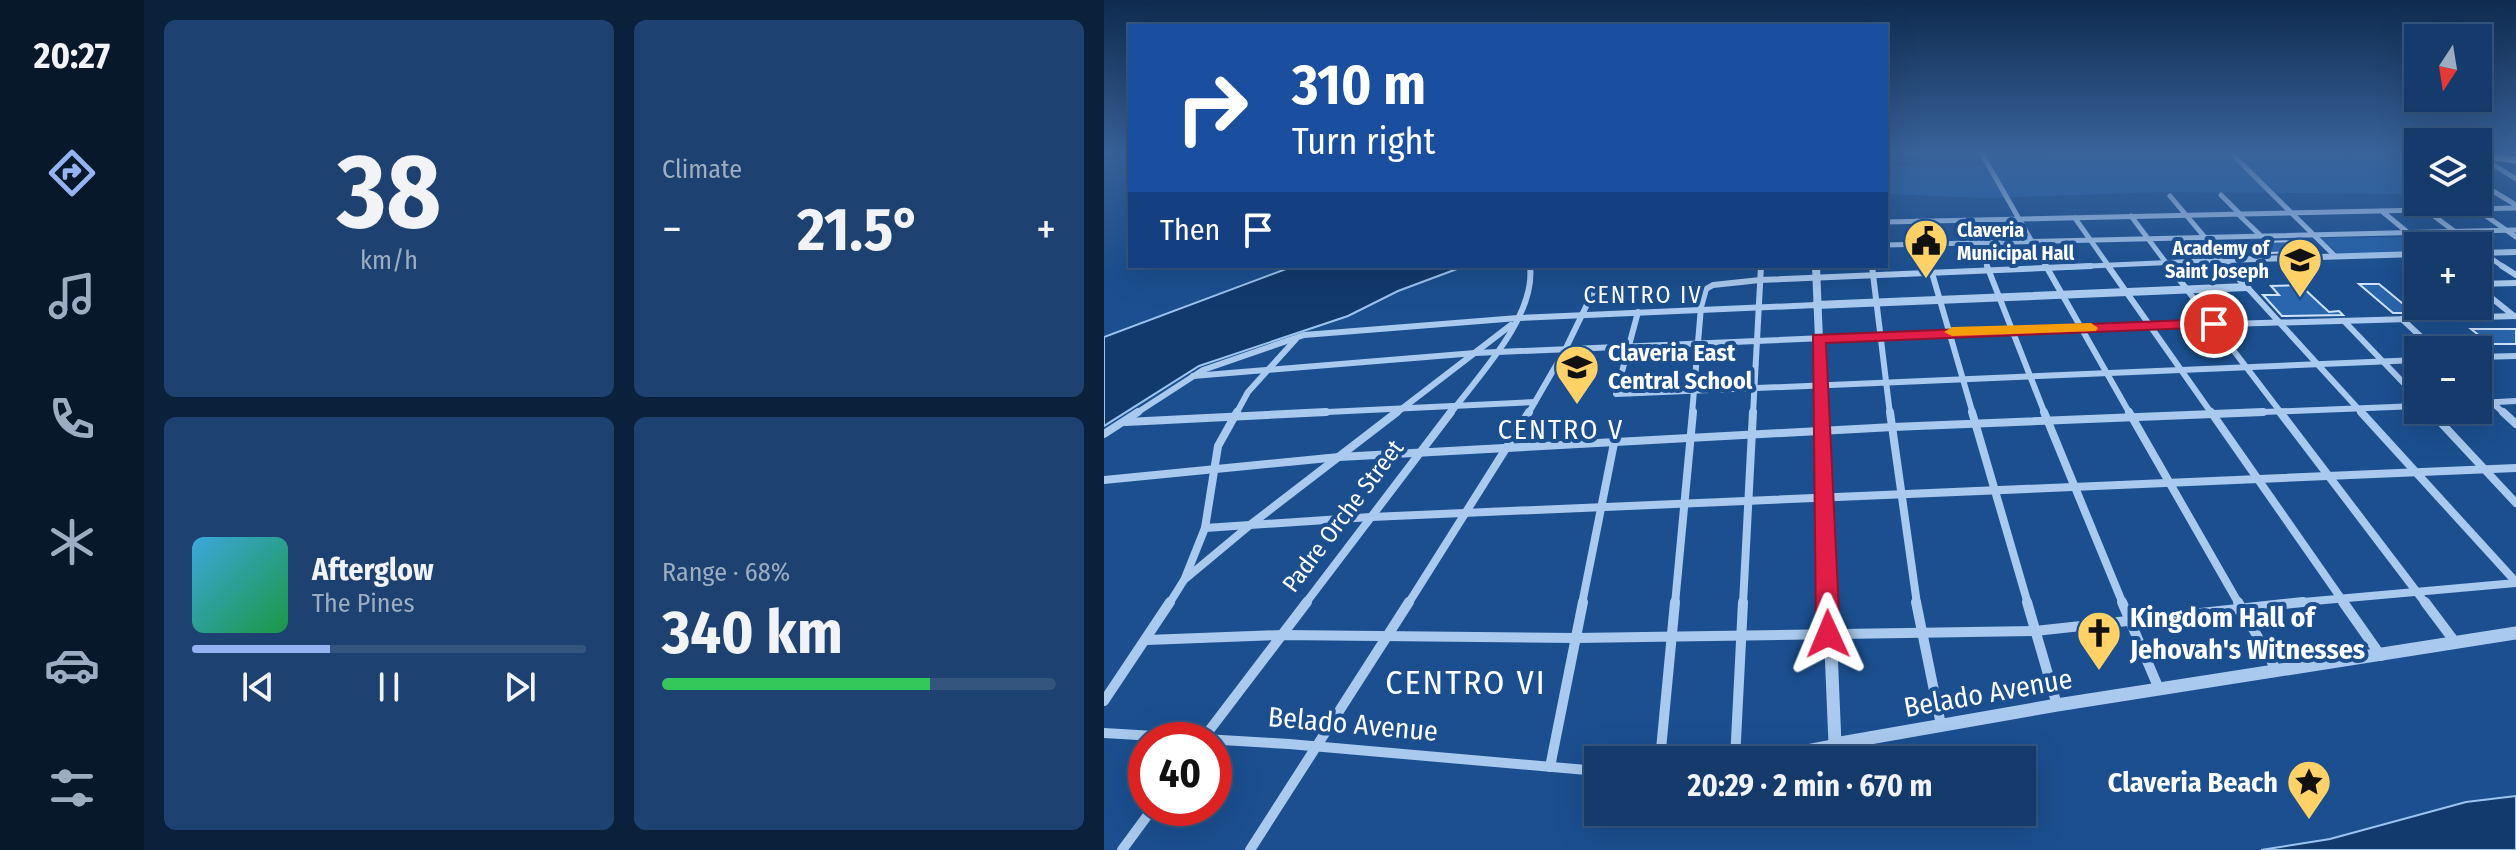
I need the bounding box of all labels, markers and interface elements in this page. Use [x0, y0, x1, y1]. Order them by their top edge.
north arrow [2404, 24, 2492, 112]
map controls [2404, 24, 2492, 424]
text: 20:27 [34, 34, 110, 78]
text: 310 m [1292, 52, 1426, 119]
icon: right [1160, 56, 1264, 160]
text: Turn right [1292, 120, 1435, 164]
button: layers [2404, 128, 2492, 216]
text: 38 [337, 130, 441, 255]
icon: directions [44, 145, 100, 201]
text: Climate [662, 154, 742, 185]
text: 21.5° [797, 194, 921, 266]
text: − [662, 203, 682, 256]
text: + [1036, 203, 1056, 256]
icon: arrive [1236, 208, 1280, 252]
text: Then [1160, 212, 1220, 248]
public building icon: Claveria Municipal Hall [1902, 217, 1950, 280]
place label: Claveria Municipal Hall [1957, 218, 2075, 265]
button: + [2404, 232, 2492, 320]
place label: Academy of Saint Joseph [2165, 236, 2270, 283]
school or university icon: Academy of Saint Joseph [2276, 236, 2324, 299]
text: km/h [360, 245, 418, 276]
icon: music [44, 268, 100, 324]
district label: CENTRO IV [1583, 281, 1703, 309]
pin [2180, 290, 2248, 358]
icon: arrive [2192, 302, 2236, 346]
button: − [2404, 336, 2492, 424]
place label: Claveria East Central School [1608, 339, 1753, 395]
school or university icon: Claveria East Central School [1553, 343, 1601, 406]
icon: phone [44, 391, 100, 447]
district label: CENTRO V [1498, 413, 1624, 446]
street label: Padre Orche Street [1277, 434, 1409, 598]
icon: climate [44, 514, 100, 570]
text: Afterglow [312, 552, 434, 588]
text: Range · 68% [662, 557, 790, 588]
text: The Pines [312, 588, 415, 619]
position arrow [1786, 592, 1870, 676]
text: 340 km [662, 597, 843, 669]
place label: Kingdom Hall of Jehovah's Witnesses [2129, 601, 2365, 666]
church icon: Kingdom Hall of Jehovah's Witnesses [2075, 609, 2123, 672]
icon: car [44, 637, 100, 693]
district label: CENTRO VI [1385, 662, 1547, 703]
street label: Belado Avenue [1901, 662, 2075, 724]
icon: previous [236, 665, 280, 709]
icon: pause [367, 665, 411, 709]
icon: next [498, 665, 542, 709]
street label: Belado Avenue [1267, 700, 1439, 748]
speed limit sign: 40 [1128, 722, 1232, 826]
place icon: Claveria Beach [2285, 758, 2333, 821]
icon: filters [44, 760, 100, 816]
place label: Claveria Beach [2108, 766, 2278, 799]
text: 20:29 · 2 min · 670 m [1688, 768, 1932, 804]

